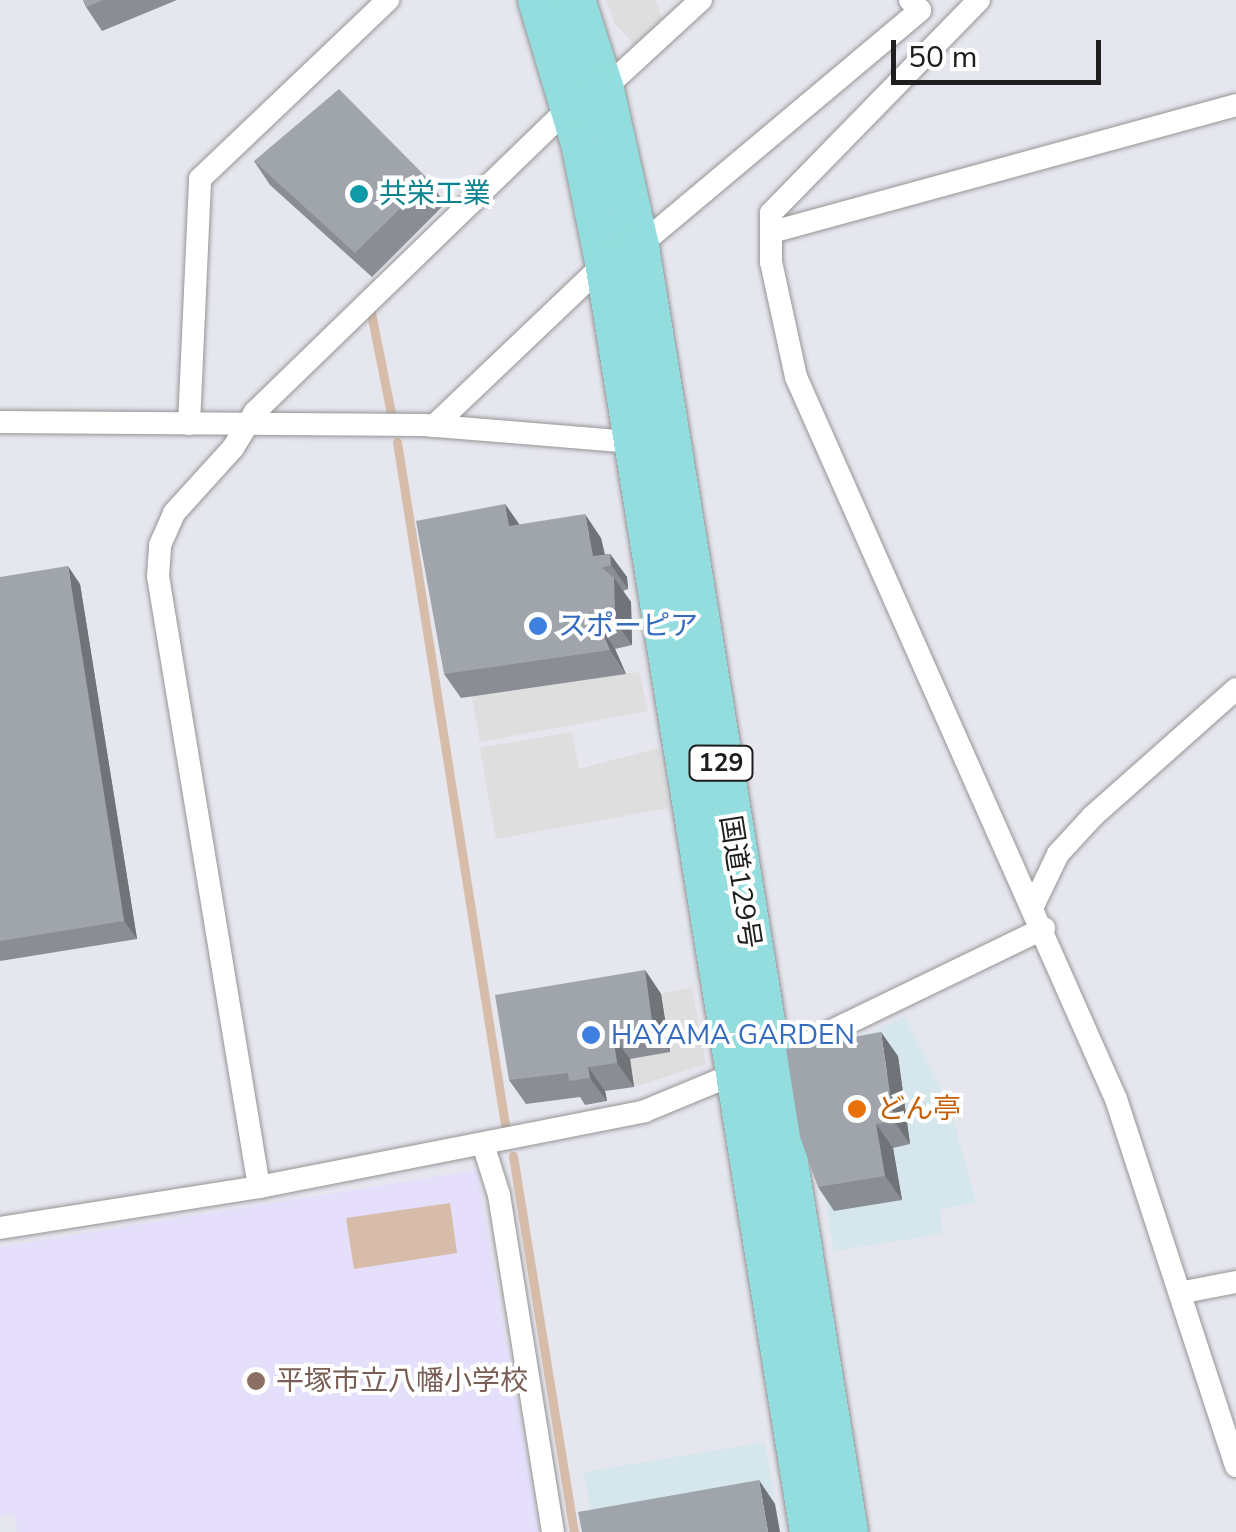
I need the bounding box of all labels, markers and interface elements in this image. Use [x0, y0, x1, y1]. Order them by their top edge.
scale bar [896, 20, 1106, 82]
text: 50 m [908, 37, 977, 78]
place label: 共栄工業 [379, 177, 491, 211]
marker: 共栄工業 [348, 183, 370, 205]
place label: スポーピア [558, 609, 698, 643]
marker: スポーピア [527, 615, 549, 637]
road number: 129 [688, 743, 754, 783]
street label: 国道129号 [713, 813, 767, 951]
place label: HAYAMA GARDEN [611, 1018, 855, 1052]
marker: HAYAMA GARDEN [580, 1024, 602, 1046]
place label: どん亭 [877, 1092, 961, 1126]
marker: どん亭 [846, 1098, 868, 1120]
place label: 平塚市立八幡小学校 [276, 1364, 528, 1398]
marker: 平塚市立八幡小学校 [245, 1370, 267, 1392]

